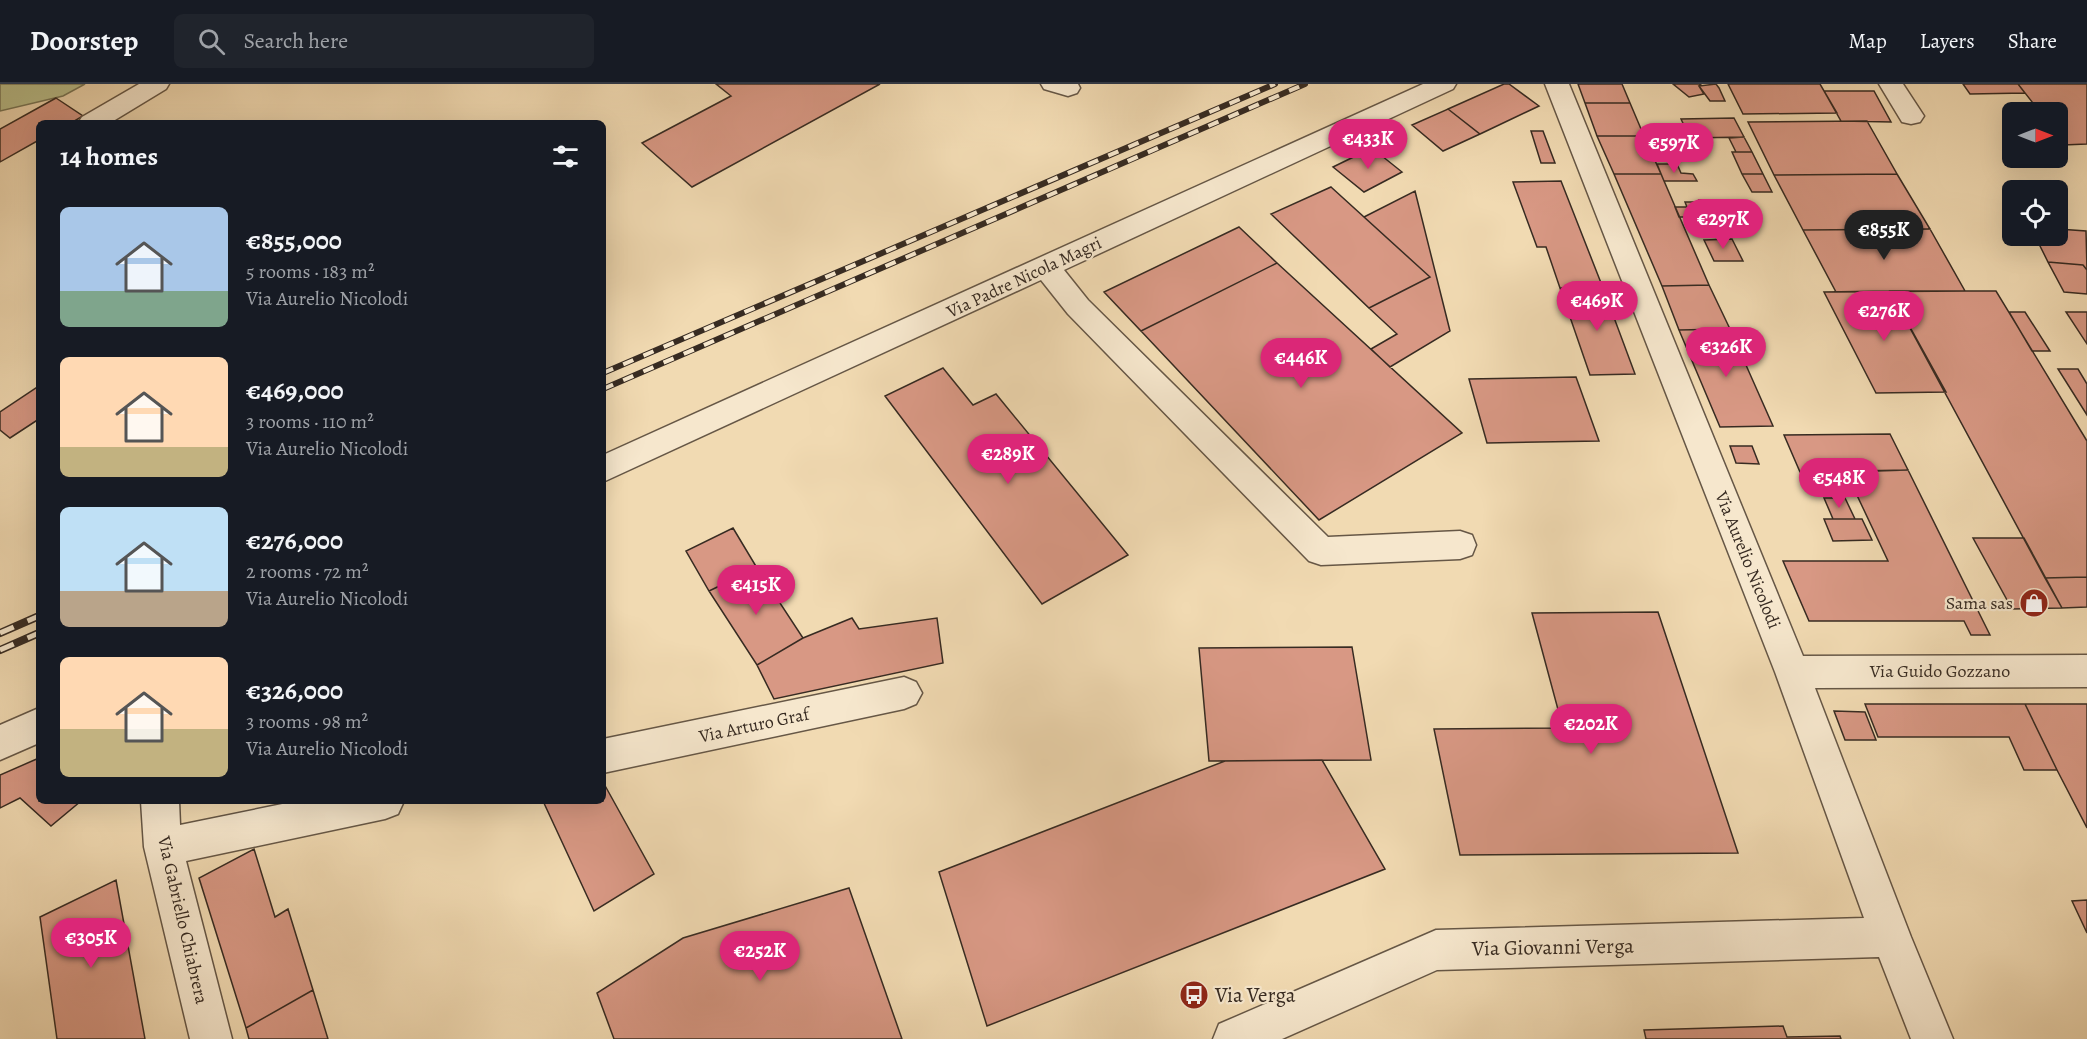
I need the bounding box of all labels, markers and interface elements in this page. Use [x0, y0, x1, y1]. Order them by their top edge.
search box [174, 14, 594, 68]
text: Doorstep [30, 22, 138, 60]
icon: search [195, 25, 228, 58]
text: Search here [243, 26, 348, 56]
text: Map [1848, 27, 1887, 55]
text: Layers [1920, 27, 1975, 55]
text: Share [2008, 27, 2057, 55]
north arrow [2002, 102, 2068, 168]
map controls [2002, 102, 2068, 246]
pin: €433K [1326, 119, 1410, 170]
pin: €597K [1632, 123, 1716, 174]
text: €433K [1342, 125, 1394, 152]
text: €597K [1649, 129, 1699, 156]
text: 14 homes [60, 139, 158, 174]
icon: filters [549, 140, 582, 173]
button: locate [2002, 180, 2068, 246]
pin: €297K [1681, 199, 1765, 250]
text: €297K [1697, 205, 1749, 232]
pin: €855K [1842, 210, 1926, 261]
text: €855K [1858, 216, 1910, 243]
text: €855,000 [246, 223, 342, 258]
icon: home [108, 231, 180, 303]
street label: Via Padre Nicola Magri [942, 231, 1105, 324]
text: 5 rooms · 183 m² [246, 258, 375, 285]
pin: €469K [1555, 281, 1639, 332]
text: Via Aurelio Nicolodi [246, 285, 408, 312]
text: €469K [1571, 287, 1623, 314]
pin: €276K [1842, 291, 1926, 342]
text: €276K [1858, 297, 1910, 324]
pin: €326K [1684, 327, 1768, 378]
text: €326K [1700, 333, 1752, 360]
pin: €446K [1259, 338, 1343, 389]
text: €446K [1275, 344, 1327, 371]
text: €469,000 [246, 373, 344, 408]
icon: home [108, 381, 180, 453]
text: 3 rooms · 110 m² [246, 408, 374, 435]
pin: €289K [966, 434, 1050, 485]
text: Via Aurelio Nicolodi [246, 435, 408, 462]
text: €289K [981, 440, 1035, 467]
pin: €548K [1797, 458, 1881, 509]
text: €548K [1813, 464, 1865, 491]
street label: Via Aurelio Nicolodi [1709, 487, 1787, 632]
text: €276,000 [246, 523, 343, 558]
icon: home [108, 531, 180, 603]
text: 2 rooms · 72 m² [246, 558, 368, 585]
pin: €415K [714, 565, 798, 616]
text: €415K [731, 571, 781, 598]
text: Via Aurelio Nicolodi [246, 585, 408, 612]
shop icon: Sama sas [2018, 587, 2050, 619]
place label: Sama sas [1946, 591, 2013, 615]
street label: Via Guido Gozzano [1869, 659, 2010, 683]
text: €326,000 [246, 673, 343, 708]
icon: home [108, 681, 180, 753]
street label: Via Arturo Graf [696, 701, 814, 749]
pin: €202K [1549, 704, 1633, 755]
text: 3 rooms · 98 m² [246, 708, 368, 735]
text: €202K [1564, 710, 1618, 737]
text: Via Aurelio Nicolodi [246, 735, 408, 762]
street label: Via Gabriello Chiabrera [152, 833, 214, 1007]
pin: €305K [49, 918, 133, 969]
text: €305K [65, 924, 117, 951]
pin: €252K [718, 931, 802, 982]
street label: Via Giovanni Verga [1471, 932, 1634, 962]
text: €252K [734, 937, 786, 964]
bus stop icon: Via Verga [1178, 979, 1210, 1011]
place label: Via Verga [1214, 981, 1296, 1009]

